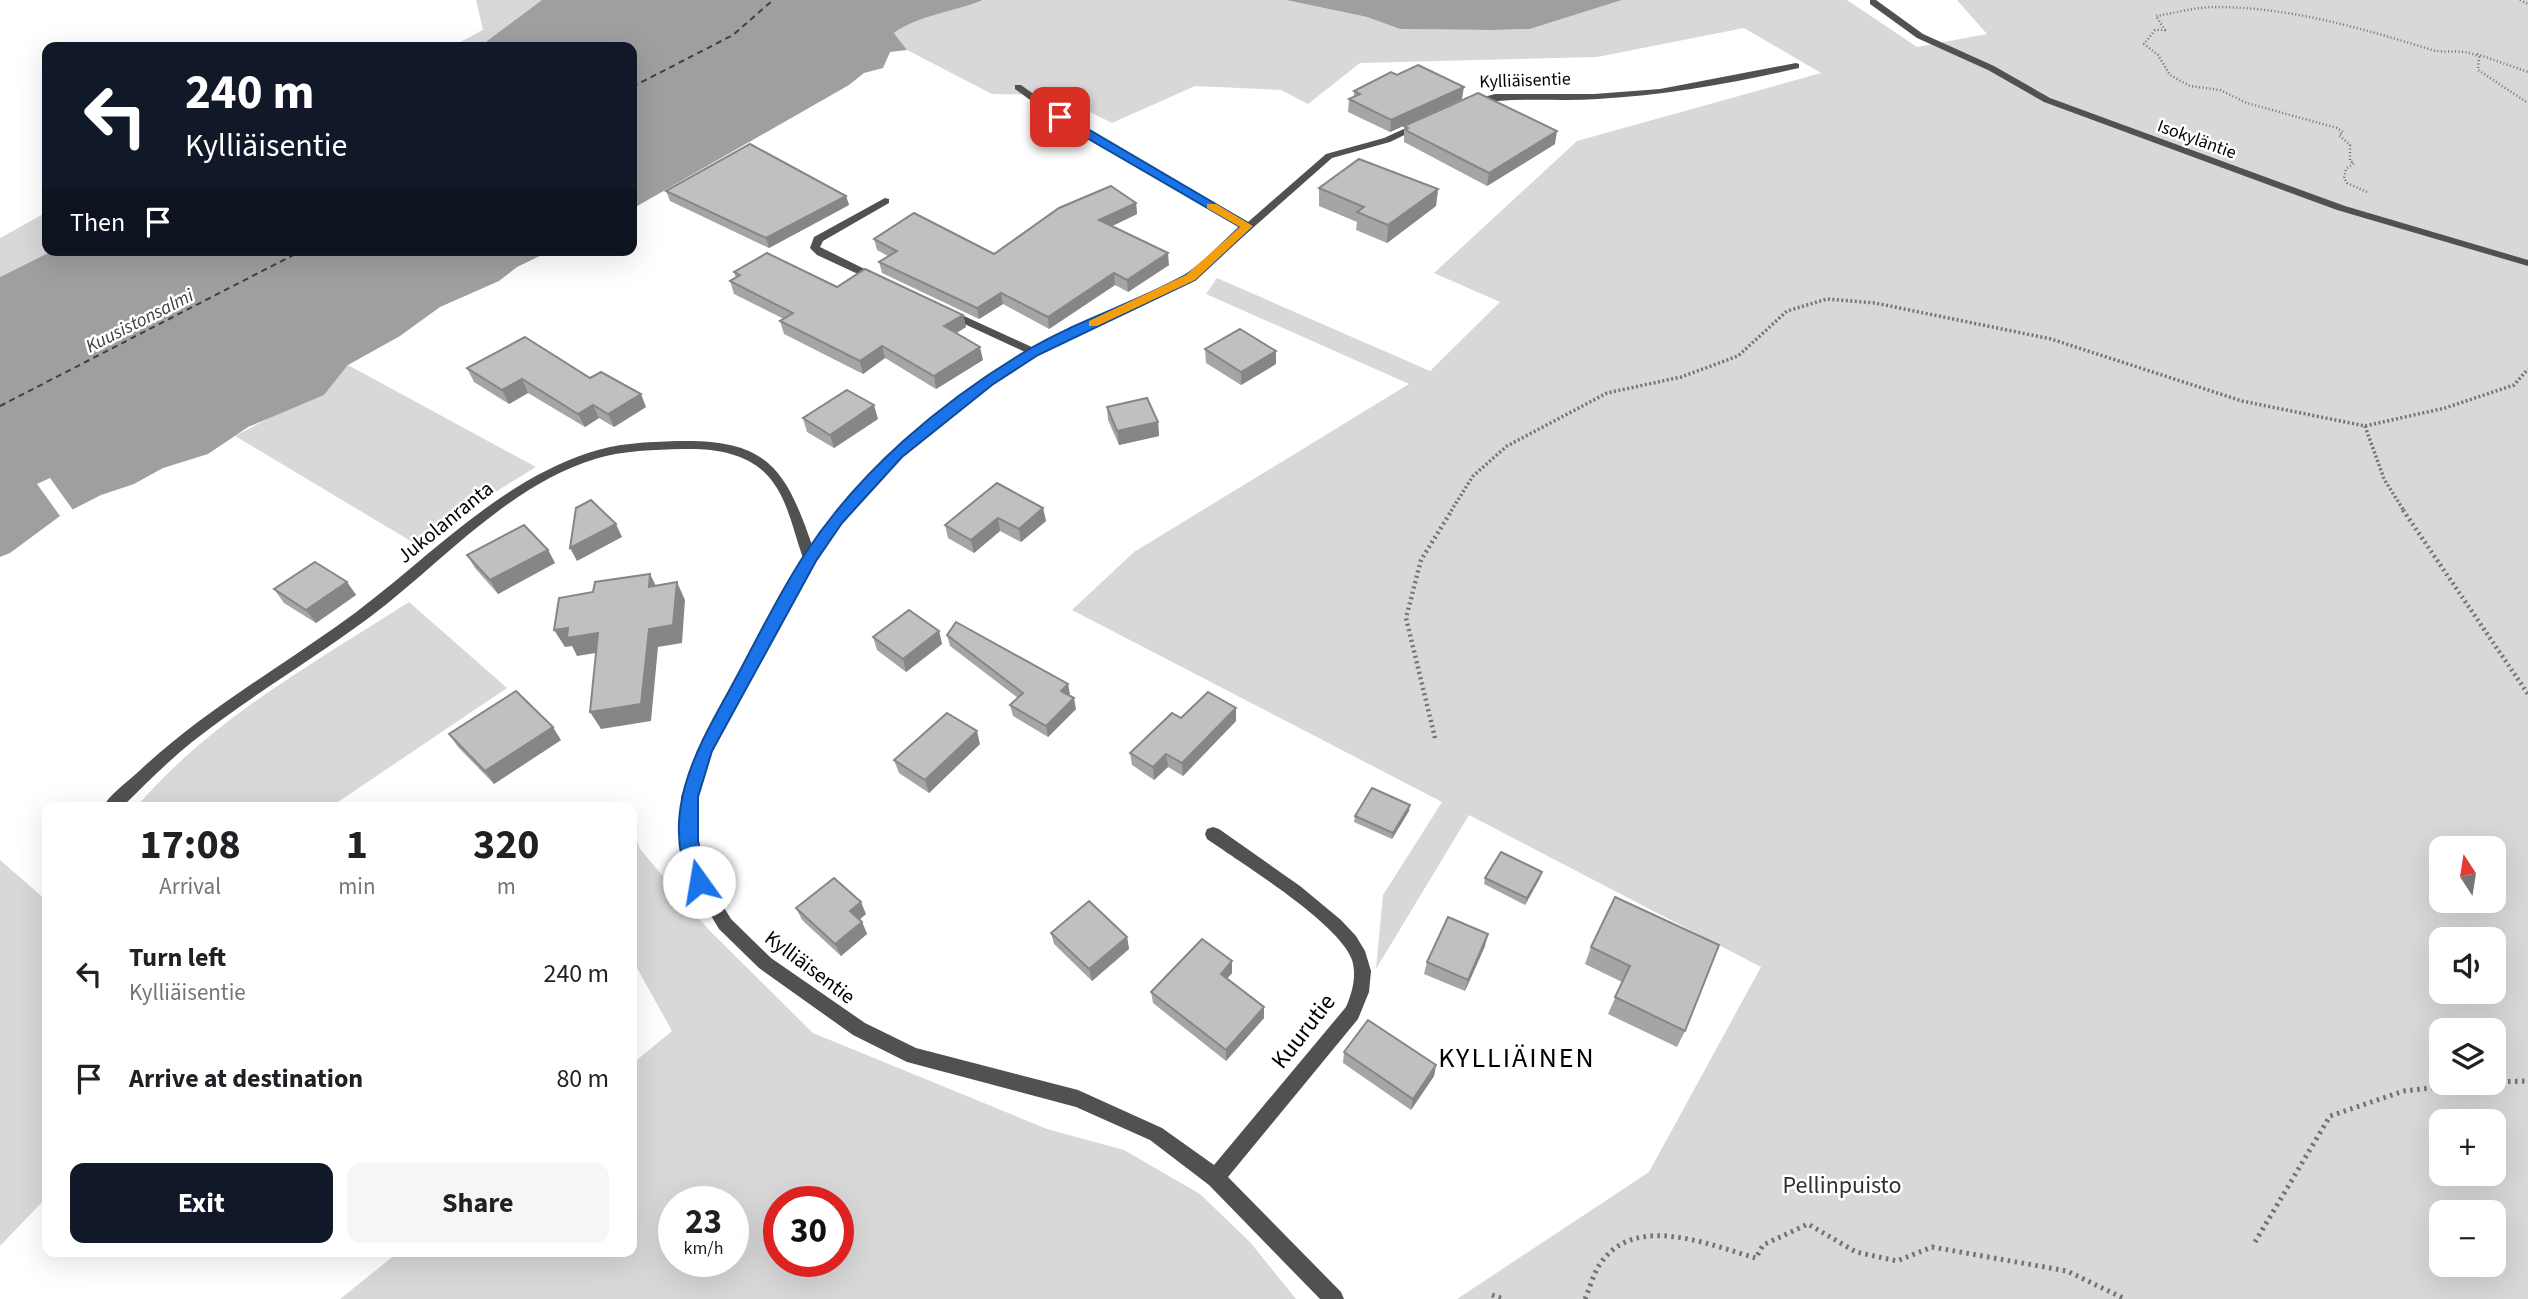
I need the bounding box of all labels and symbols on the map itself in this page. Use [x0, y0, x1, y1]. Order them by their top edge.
street label: Kylliäisentie [1479, 66, 1571, 95]
pin [1030, 87, 1090, 147]
street label: Isokyläntie [2154, 114, 2240, 165]
water label: Kuusistonsalmi [81, 282, 199, 360]
street label: Jukolanranta [390, 474, 500, 570]
north arrow [2429, 836, 2506, 914]
position arrow [662, 845, 736, 919]
street label: Kylliäisentie [758, 923, 862, 1011]
street label: Kuurutie [1263, 986, 1344, 1076]
district label: KYLLIÄINEN [1438, 1038, 1596, 1078]
park label: Pellinpuisto [1783, 1168, 1901, 1203]
speed limit sign: 30 [763, 1186, 854, 1277]

